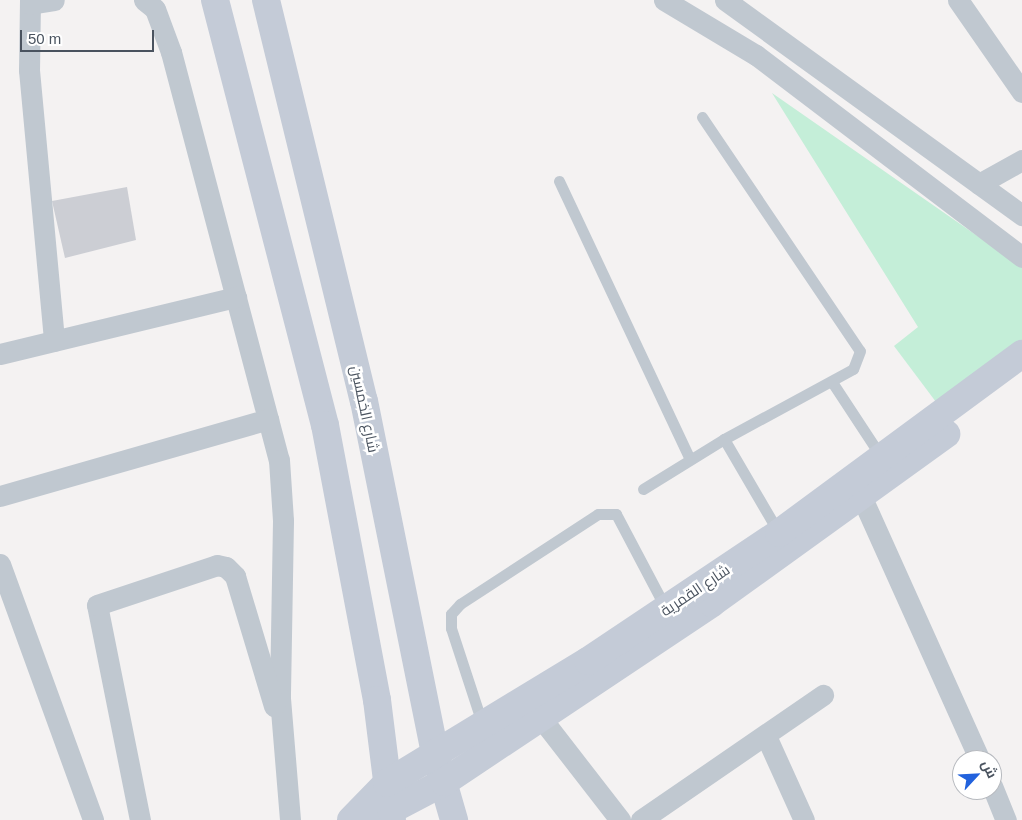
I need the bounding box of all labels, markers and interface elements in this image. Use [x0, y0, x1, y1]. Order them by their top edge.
scale bar [22, 20, 156, 52]
text: 50 m [28, 30, 61, 47]
street label: شارع الخمسين [347, 364, 383, 454]
street label: شارع القمرية [657, 560, 733, 620]
north arrow [952, 750, 1002, 800]
text: ش [979, 758, 1001, 781]

